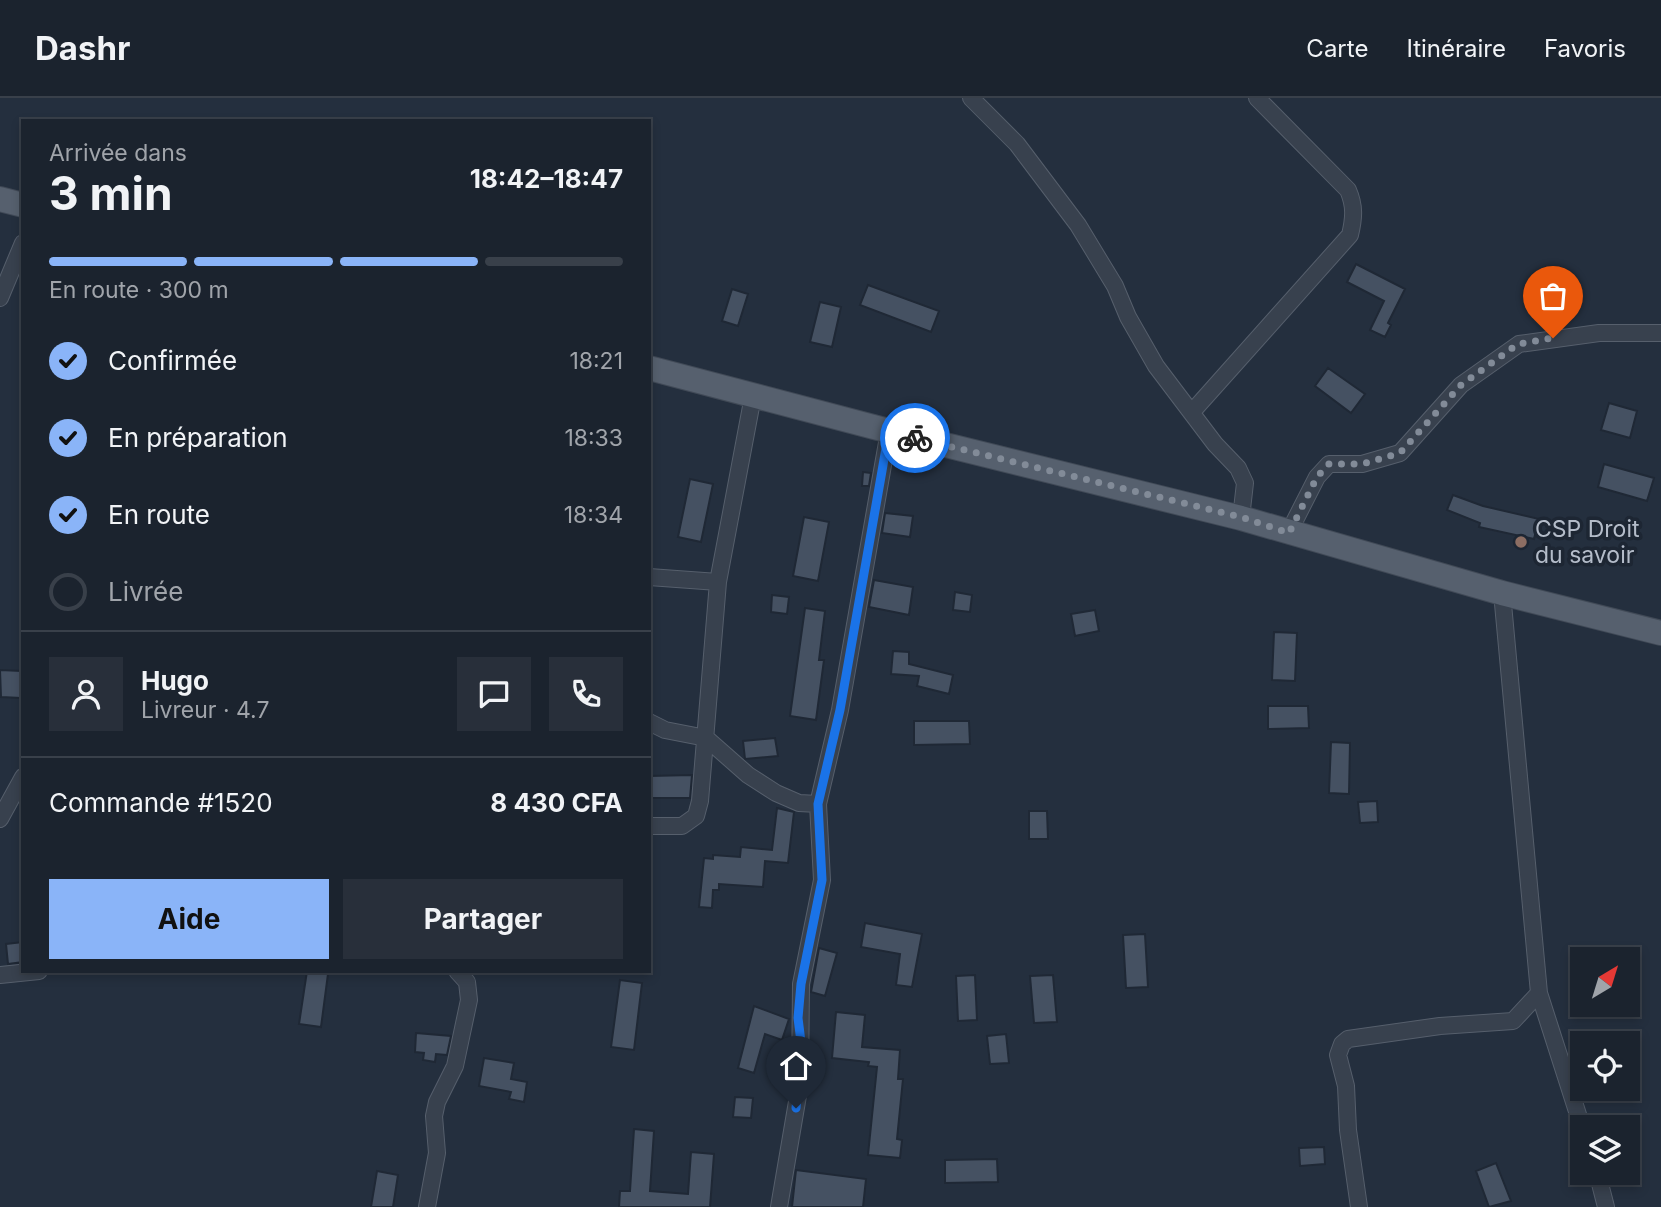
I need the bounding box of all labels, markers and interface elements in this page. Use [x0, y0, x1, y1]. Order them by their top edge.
text: Dashr [35, 28, 130, 68]
text: Carte [1306, 34, 1368, 63]
text: Itinéraire [1406, 34, 1506, 63]
text: Favoris [1544, 34, 1626, 63]
text: Arrivée dans [49, 139, 187, 167]
text: 18:42–18:47 [470, 163, 623, 194]
text: 3 min [49, 165, 173, 221]
pin [1523, 266, 1583, 338]
text: En route · 300 m [49, 276, 229, 304]
icon: bag [1534, 277, 1572, 315]
icon: check [49, 342, 87, 380]
text: Confirmée [108, 345, 237, 376]
text: 18:21 [569, 347, 623, 375]
courier [880, 403, 950, 473]
icon: check [49, 419, 87, 457]
icon: bike [896, 419, 934, 457]
text: En préparation [108, 422, 288, 453]
text: 18:33 [564, 424, 623, 452]
icon: check [49, 496, 87, 534]
text: En route [108, 499, 210, 530]
text: 18:34 [564, 501, 623, 529]
place label: CSP Droit du savoir [1535, 515, 1640, 569]
marker: CSP Droit du savoir [1513, 534, 1529, 550]
text: Livrée [108, 576, 183, 607]
button: person [49, 657, 123, 731]
button: chat [457, 657, 531, 731]
button: phone [549, 657, 623, 731]
text: Hugo [141, 665, 209, 696]
text: Livreur · 4.7 [141, 696, 269, 724]
text: Commande #1520 [49, 787, 273, 818]
text: 8 430 CFA [490, 787, 623, 818]
button: Aide [49, 879, 329, 959]
button: Partager [343, 879, 623, 959]
north arrow [1570, 947, 1640, 1017]
map controls [1570, 947, 1640, 1185]
button: locate [1570, 1031, 1640, 1101]
pin [766, 1036, 826, 1108]
icon: home [777, 1047, 815, 1085]
button: layers [1570, 1115, 1640, 1185]

